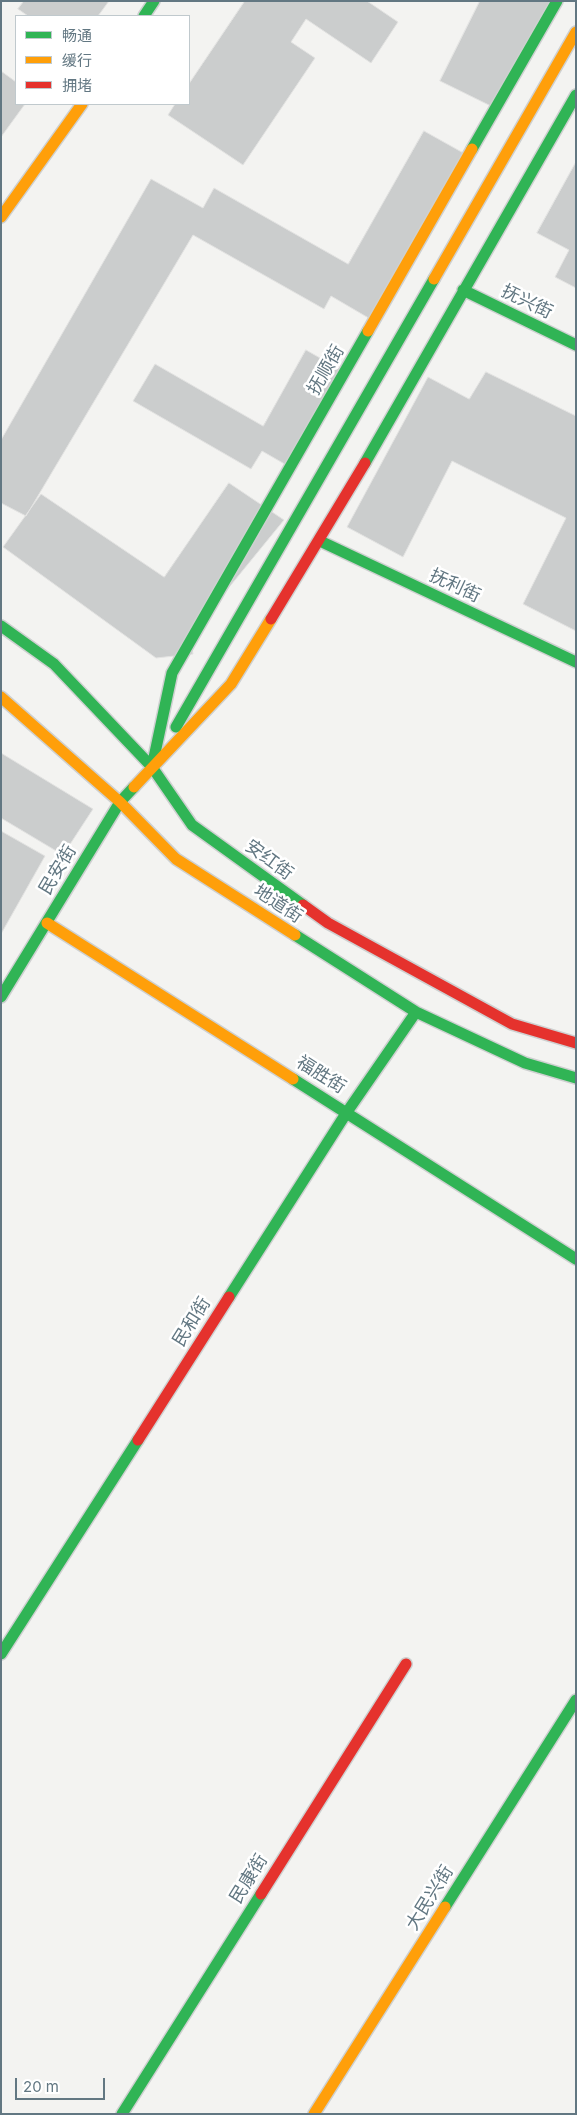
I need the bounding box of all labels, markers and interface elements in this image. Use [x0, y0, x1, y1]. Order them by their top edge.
legend [15, 15, 190, 105]
text: 畅通 [62, 26, 92, 45]
text: 缓行 [62, 51, 92, 70]
text: 拥堵 [62, 76, 92, 95]
street label: 抚兴街 [498, 280, 556, 324]
street label: 抚顺街 [303, 341, 349, 399]
street label: 抚利街 [426, 565, 484, 607]
street label: 安红街 [241, 835, 297, 885]
street label: 民安街 [35, 841, 81, 899]
street label: 地道街 [249, 880, 307, 928]
street label: 福胜街 [292, 1052, 350, 1098]
street label: 民和街 [169, 1293, 215, 1351]
street label: 民康街 [226, 1850, 272, 1908]
street label: 大民兴街 [402, 1862, 458, 1934]
scale bar [18, 2068, 108, 2100]
text: 20 m [23, 2077, 59, 2096]

